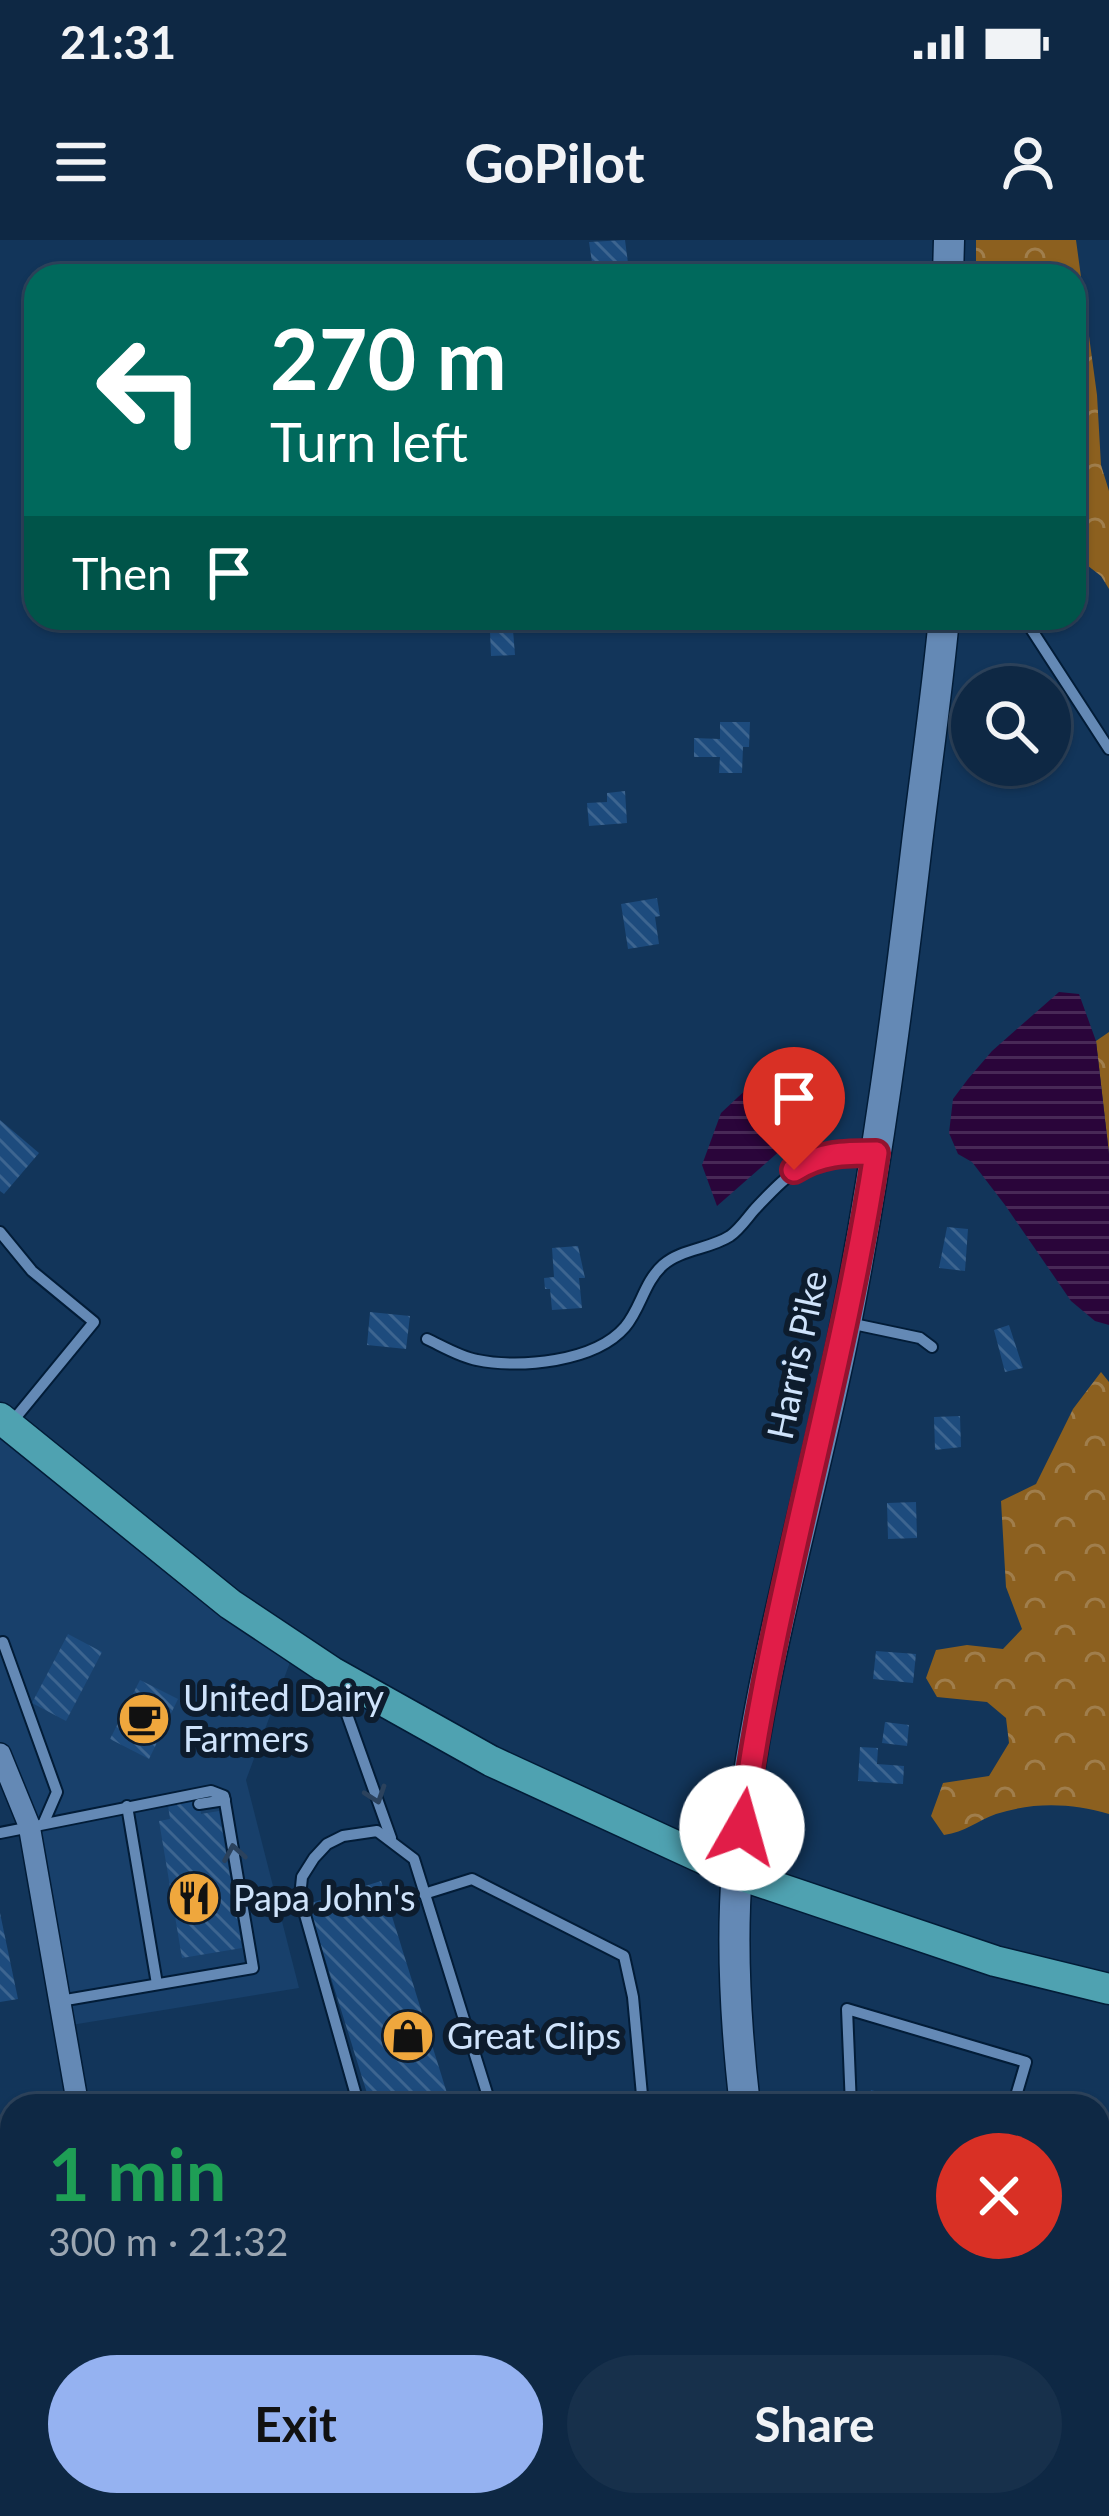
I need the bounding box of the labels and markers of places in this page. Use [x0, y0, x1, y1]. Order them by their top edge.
pin [743, 1047, 845, 1170]
place label: United Dairy Farmers [183, 1675, 384, 1760]
cafe icon: United Dairy Farmers [116, 1691, 172, 1747]
restaurant icon: Papa John's [166, 1870, 222, 1926]
place label: Papa John's [233, 1875, 416, 1919]
shop icon: Great Clips [380, 2008, 436, 2064]
place label: Great Clips [447, 2013, 621, 2057]

